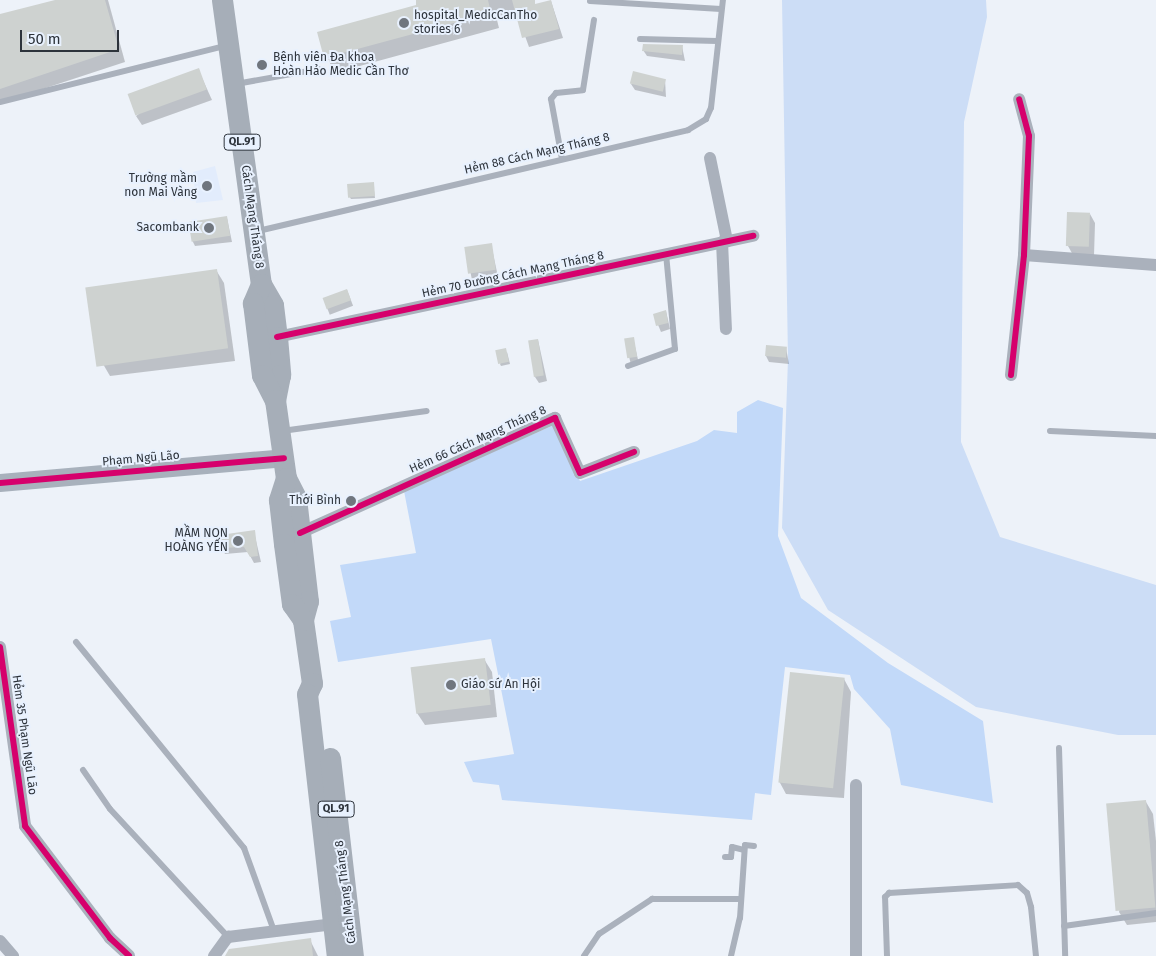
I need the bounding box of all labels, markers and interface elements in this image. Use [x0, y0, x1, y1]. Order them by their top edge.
place label: hospital_MedicCanTho stories 6 [414, 9, 537, 37]
marker: hospital_MedicCanTho stories 6 [398, 17, 410, 29]
scale bar [22, 20, 121, 52]
text: 50 m [28, 30, 61, 48]
place label: Bệnh viện Đa khoa Hoàn Hảo Medic Cần Thơ [273, 51, 409, 79]
marker: Bệnh viện Đa khoa Hoàn Hảo Medic Cần Thơ [255, 58, 269, 72]
street label: Hẻm 88 Cách Mạng Tháng 8 [463, 130, 611, 178]
road number: QL.91 [223, 134, 261, 150]
street label: Cách Mạng Tháng 8 [238, 164, 266, 270]
place label: Trường mầm non Mai Vàng [124, 172, 197, 200]
marker: Trường mầm non Mai Vàng [201, 180, 213, 192]
place label: Sacombank [136, 221, 199, 235]
marker: Sacombank [203, 222, 215, 234]
street label: Hẻm 70 Đường Cách Mạng Tháng 8 [421, 249, 605, 301]
street label: Hẻm 66 Cách Mạng Tháng 8 [407, 403, 549, 477]
street label: Phạm Ngũ Lão [102, 448, 180, 470]
place label: Thới Bình [289, 494, 341, 508]
marker: Thới Bình [345, 495, 357, 507]
place label: MẦM NON HOÀNG YẾN [165, 527, 228, 555]
marker: MẦM NON HOÀNG YẾN [232, 535, 244, 547]
street label: Hẻm 35 Phạm Ngũ Lão [8, 674, 40, 796]
place label: Giáo sứ An Hội [461, 678, 540, 692]
marker: Giáo sứ An Hội [445, 679, 457, 691]
road number: QL.91 [317, 801, 355, 818]
street label: Cách Mạng Tháng 8 [333, 839, 359, 945]

